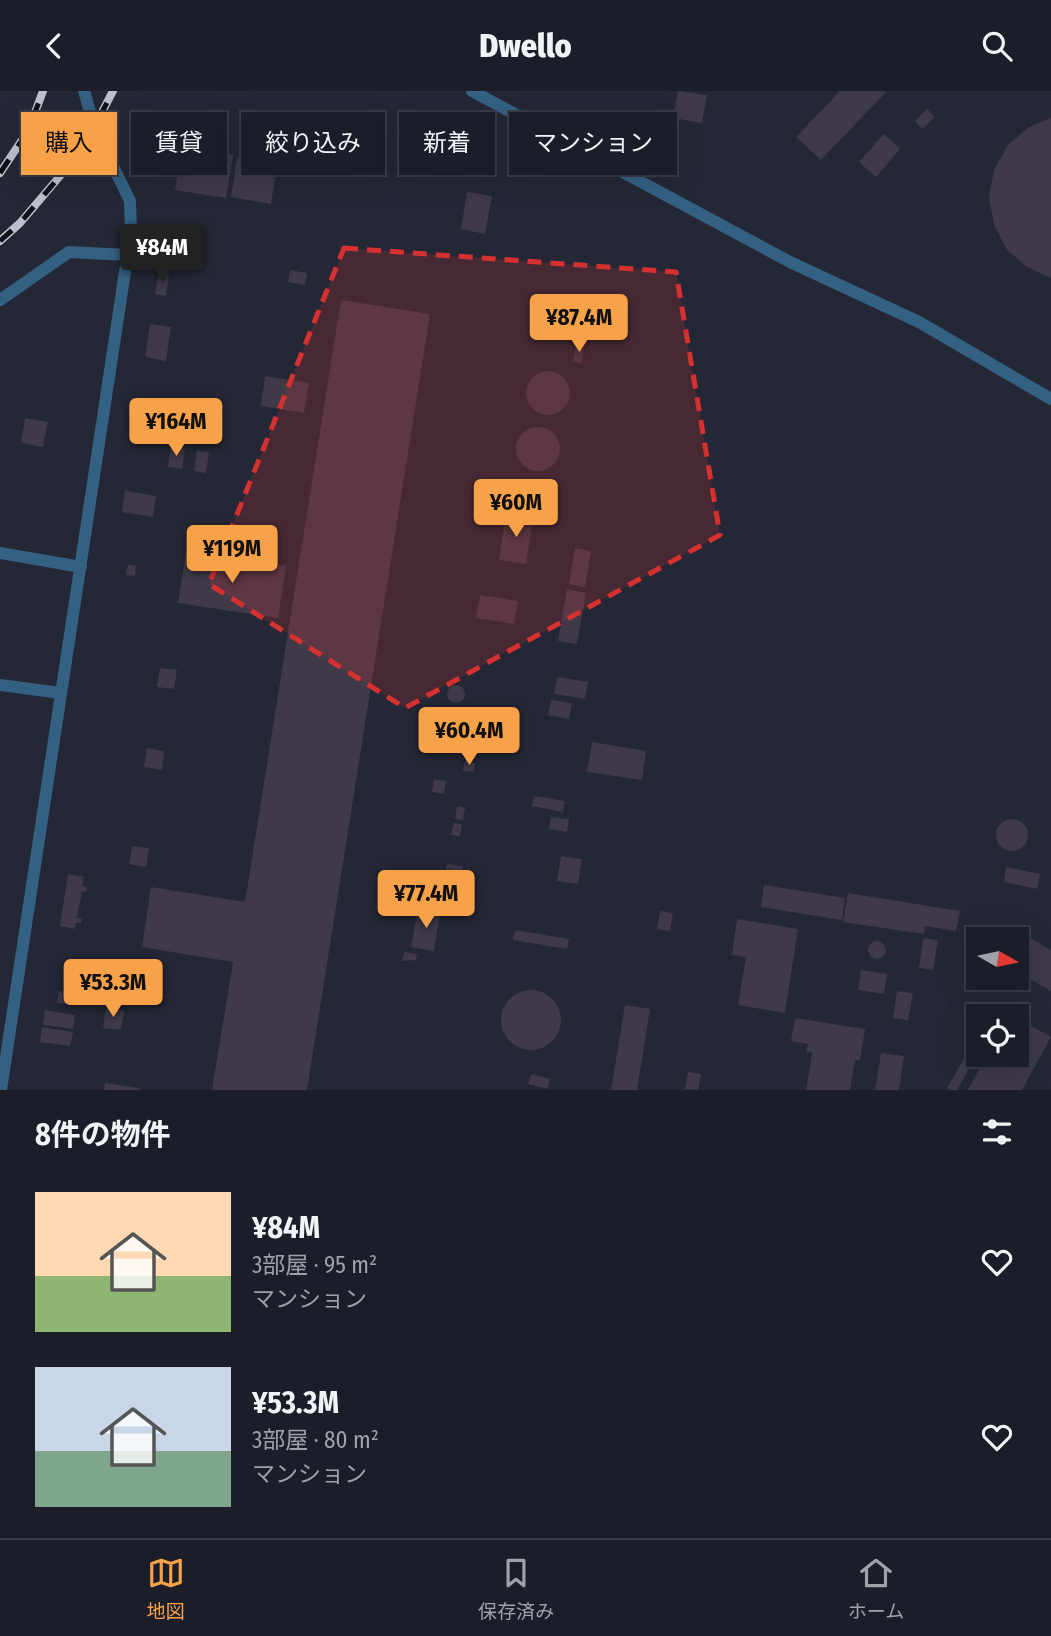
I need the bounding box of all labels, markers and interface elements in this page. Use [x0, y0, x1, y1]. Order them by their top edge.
icon: back [35, 27, 73, 65]
text: Dwello [479, 27, 572, 65]
icon: search [978, 27, 1016, 65]
chip: 購入 [21, 112, 117, 175]
chip: 賃貸 [131, 112, 227, 175]
chip: 絞り込み [241, 112, 385, 175]
chip: 新着 [399, 112, 495, 175]
chip: マンション [509, 112, 677, 175]
pin: ¥84M [121, 225, 203, 284]
text: ¥84M [136, 233, 188, 261]
pin: ¥87.4M [522, 295, 636, 354]
text: ¥87.4M [546, 303, 612, 331]
pin: ¥164M [127, 399, 225, 458]
text: ¥164M [145, 407, 207, 435]
pin: ¥60M [475, 479, 557, 539]
text: ¥60M [490, 488, 542, 516]
pin: ¥119M [183, 525, 281, 585]
text: ¥119M [203, 534, 261, 562]
pin: ¥60.4M [412, 707, 526, 767]
text: ¥60.4M [435, 716, 503, 744]
pin: ¥77.4M [369, 871, 483, 930]
text: ¥77.4M [394, 879, 458, 907]
north arrow [966, 927, 1029, 991]
map controls [966, 927, 1029, 1067]
pin: ¥53.3M [56, 960, 170, 1019]
text: ¥53.3M [80, 968, 146, 996]
button: locate [966, 1004, 1029, 1067]
icon: filters [978, 1113, 1016, 1151]
text: 8件の物件 [35, 1117, 171, 1153]
text: ¥84M [252, 1210, 320, 1246]
icon: home [91, 1220, 175, 1304]
icon: heart [978, 1243, 1016, 1281]
text: 3部屋 · 95 m² [252, 1251, 377, 1279]
text: マンション [252, 1285, 367, 1313]
text: ¥53.3M [252, 1385, 339, 1421]
icon: home [91, 1395, 175, 1479]
icon: heart [978, 1418, 1016, 1456]
text: 3部屋 · 80 m² [252, 1426, 379, 1454]
text: マンション [252, 1460, 367, 1488]
tab: 地図 [147, 1554, 185, 1623]
tab: 保存済み [478, 1554, 554, 1623]
tab: ホーム [848, 1554, 904, 1623]

